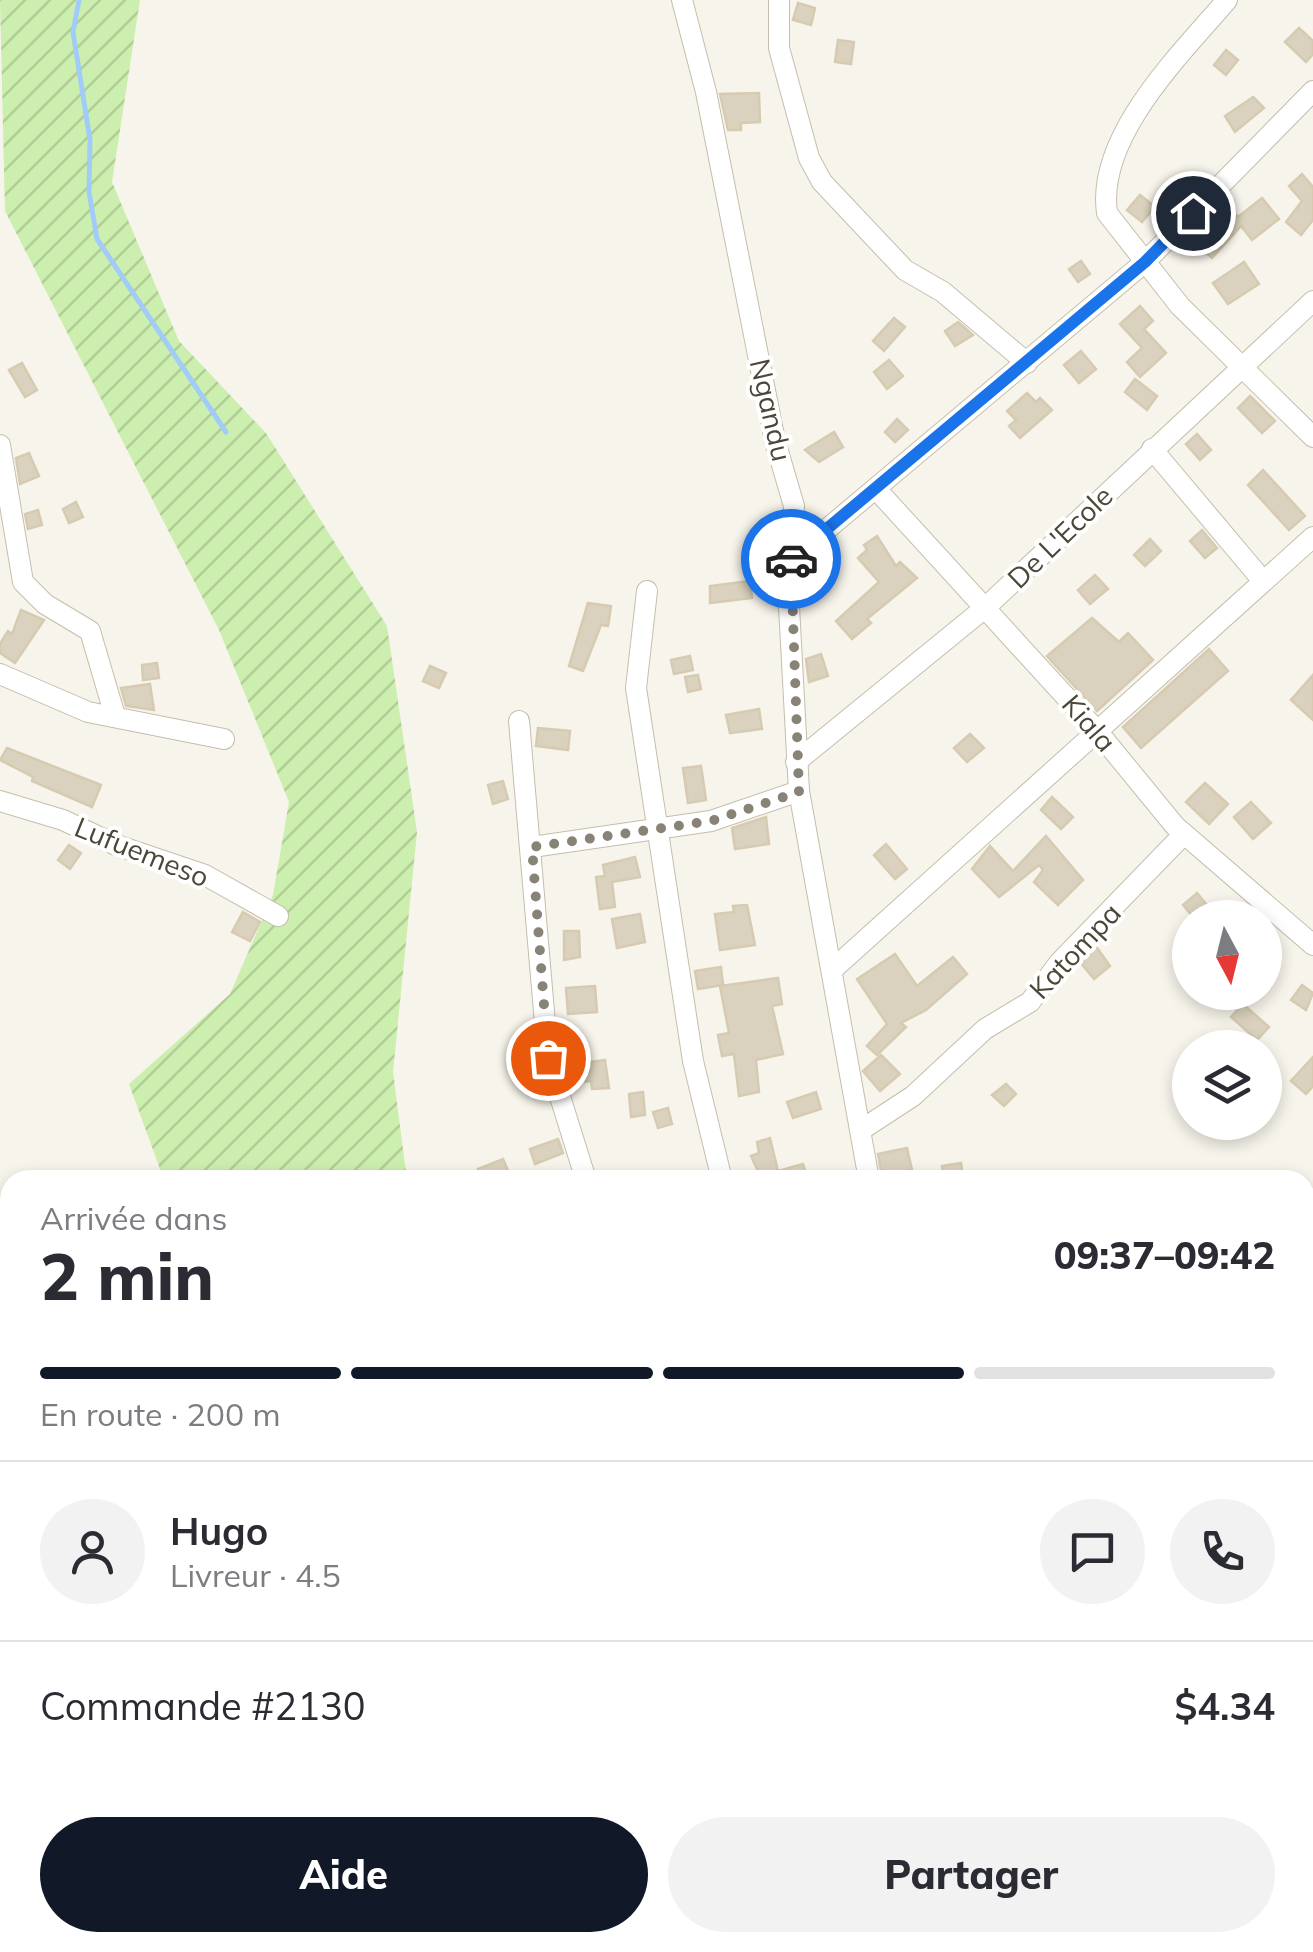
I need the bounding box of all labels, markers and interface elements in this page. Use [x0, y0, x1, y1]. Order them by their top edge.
pin [1151, 171, 1236, 256]
icon: home [1166, 186, 1221, 241]
street label: Ngandu [743, 355, 800, 464]
street label: De L'Ecole [1000, 478, 1120, 595]
courier [741, 509, 841, 609]
icon: car [764, 532, 819, 587]
street label: Kiala [1055, 687, 1124, 759]
street label: Lufuemeso [70, 809, 214, 894]
street label: Katompa [1021, 895, 1128, 1006]
north arrow [1172, 900, 1282, 1010]
map controls [1172, 900, 1282, 1140]
pin [506, 1016, 591, 1101]
button: layers [1172, 1030, 1282, 1140]
icon: bag [521, 1031, 576, 1086]
text: Arrivée dans [40, 1198, 227, 1238]
text: 09:37–09:42 [1054, 1231, 1275, 1279]
text: 2 min [40, 1235, 214, 1316]
text: En route · 200 m [40, 1394, 281, 1434]
button: person [40, 1499, 145, 1604]
button: chat [1040, 1499, 1145, 1604]
button: phone [1170, 1499, 1275, 1604]
text: Hugo [170, 1507, 268, 1555]
text: Livreur · 4.5 [170, 1555, 341, 1595]
text: Commande #2130 [40, 1682, 366, 1730]
text: $4.34 [1174, 1682, 1275, 1730]
button: Aide [40, 1817, 648, 1932]
button: Partager [668, 1817, 1275, 1932]

